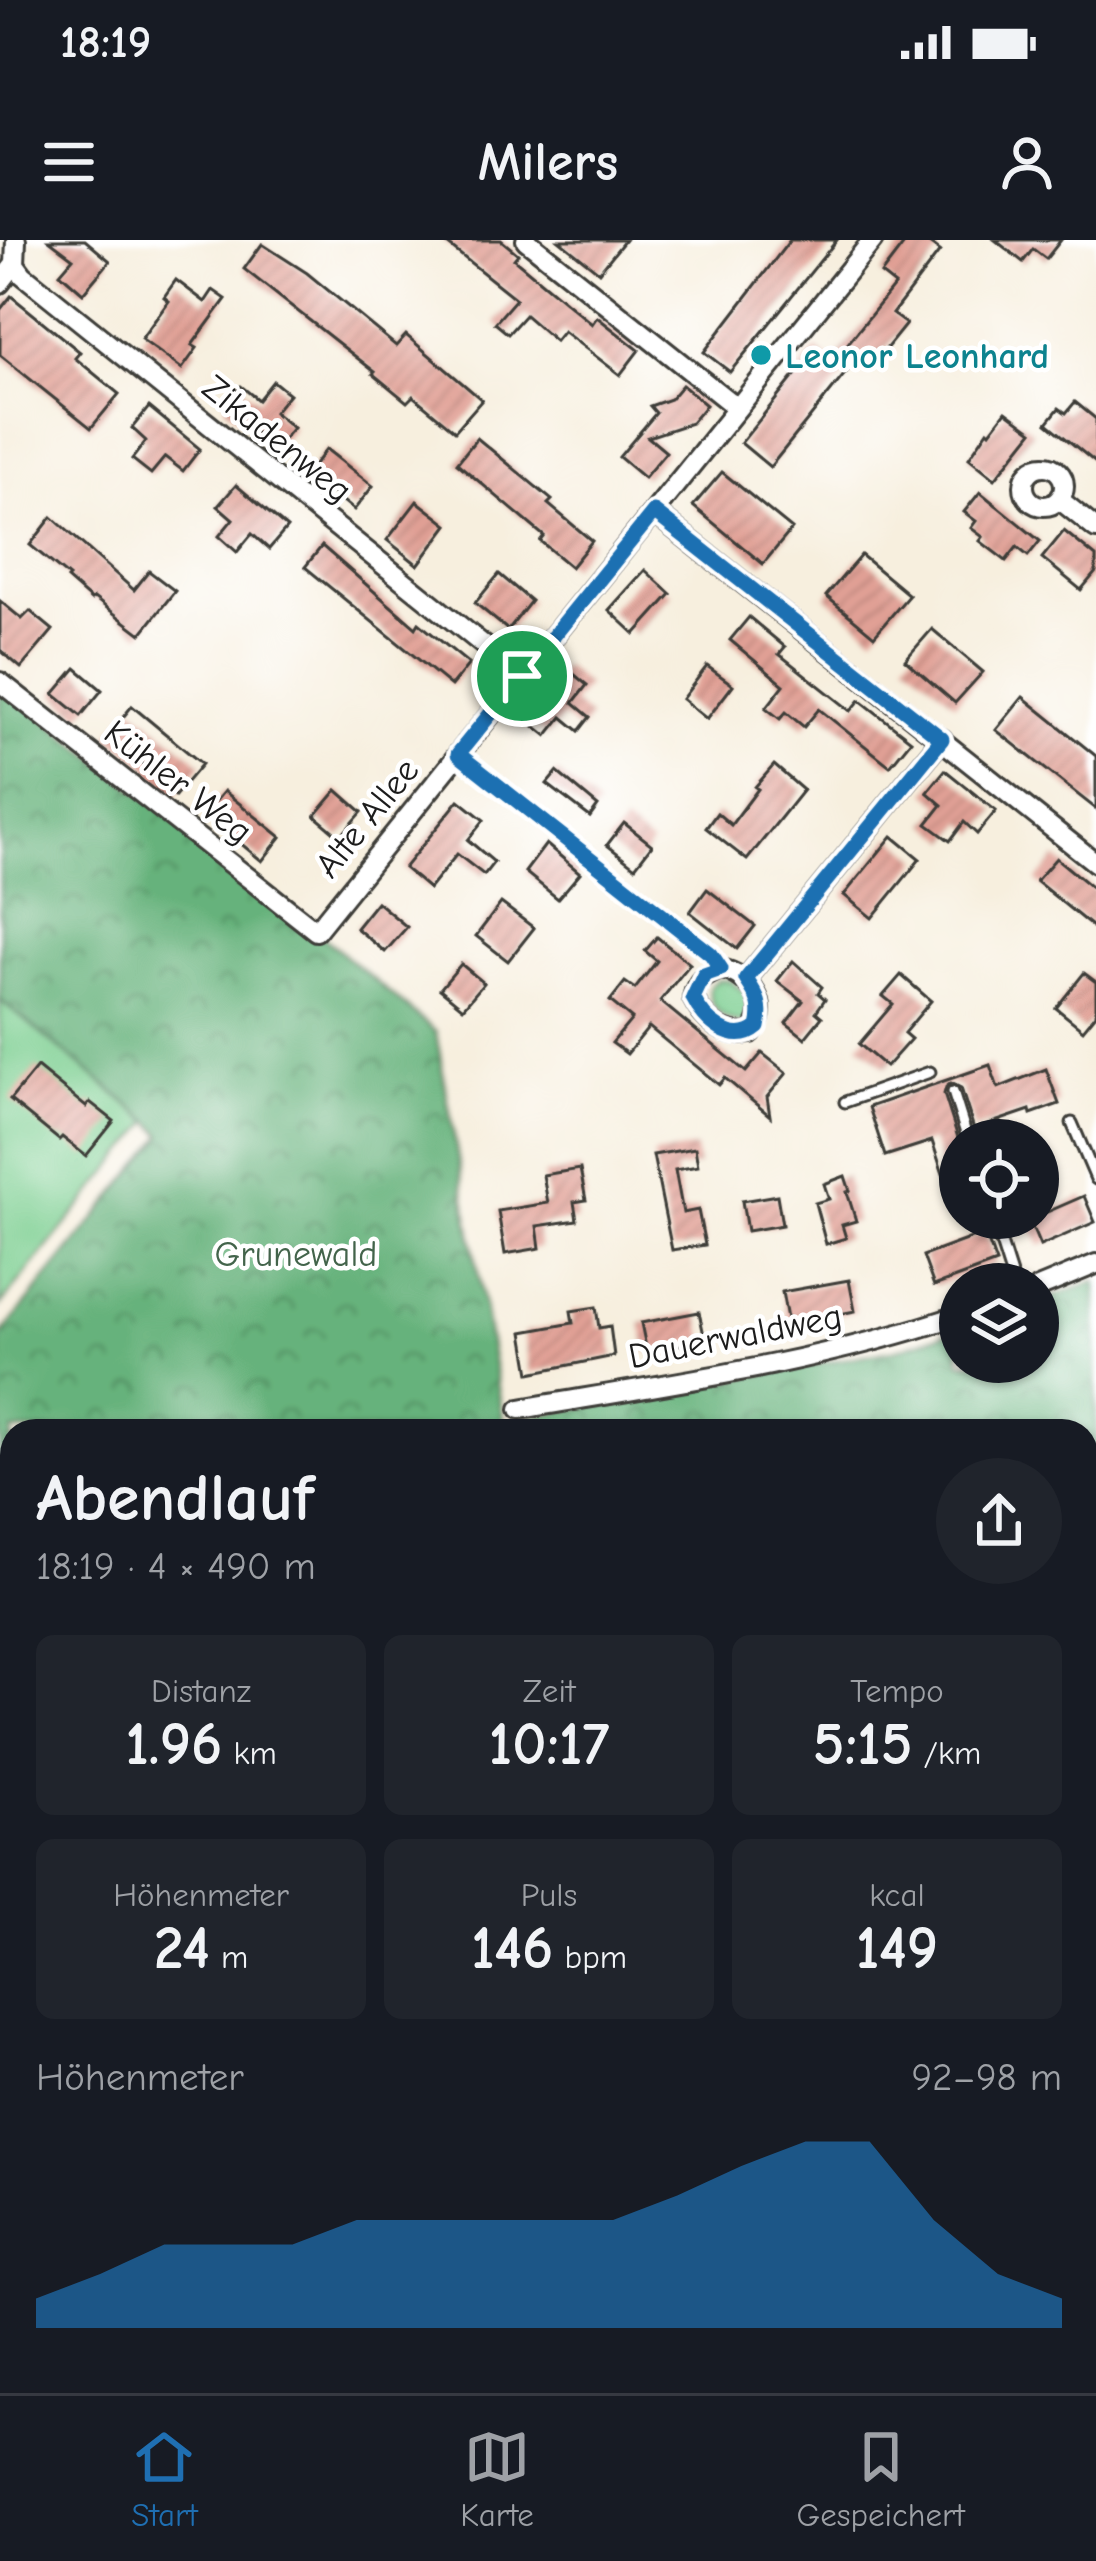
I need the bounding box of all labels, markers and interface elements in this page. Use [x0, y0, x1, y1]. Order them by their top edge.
text: 18:19 [60, 16, 151, 68]
icon: menu [36, 129, 102, 195]
icon: person [994, 129, 1060, 195]
text: Milers [478, 131, 618, 194]
place label: Leonor Leonhard [785, 336, 1049, 377]
marker: Leonor Leonhard [748, 342, 774, 368]
street label: Zikadenweg [194, 367, 360, 512]
pin [471, 625, 573, 727]
icon: arrive [489, 643, 555, 709]
street label: Kühler Weg [96, 712, 260, 853]
street label: Alte Allee [307, 750, 427, 886]
map controls [939, 1119, 1059, 1383]
button: locate [939, 1119, 1059, 1239]
park label: Grunewald [215, 1234, 377, 1275]
button: layers [939, 1263, 1059, 1383]
street label: Dauerwaldweg [625, 1296, 845, 1377]
button: share [936, 1458, 1062, 1584]
text: Abendlauf [36, 1461, 314, 1537]
text: 18:19 · 4 × 490 m [36, 1544, 316, 1589]
text: Distanz [151, 1672, 251, 1710]
text: Zeit [523, 1672, 575, 1710]
text: Tempo [850, 1672, 944, 1710]
text: 1.96 [125, 1710, 222, 1779]
text: 10:17 [489, 1710, 609, 1779]
text: 5:15 [813, 1710, 913, 1779]
text: km [222, 1734, 277, 1772]
text: /km [913, 1734, 981, 1772]
text: Höhenmeter [113, 1876, 289, 1914]
text: Puls [521, 1876, 577, 1914]
text: kcal [869, 1876, 925, 1914]
text: 24 [154, 1914, 210, 1983]
text: 146 [471, 1914, 554, 1983]
text: 149 [856, 1914, 938, 1983]
text: m [210, 1938, 248, 1976]
text: bpm [554, 1938, 627, 1976]
text: Höhenmeter [36, 2055, 244, 2100]
text: 92–98 m [911, 2055, 1062, 2100]
tab: Start [131, 2424, 198, 2534]
tab: Karte [460, 2424, 534, 2534]
tab: Gespeichert [797, 2424, 965, 2534]

